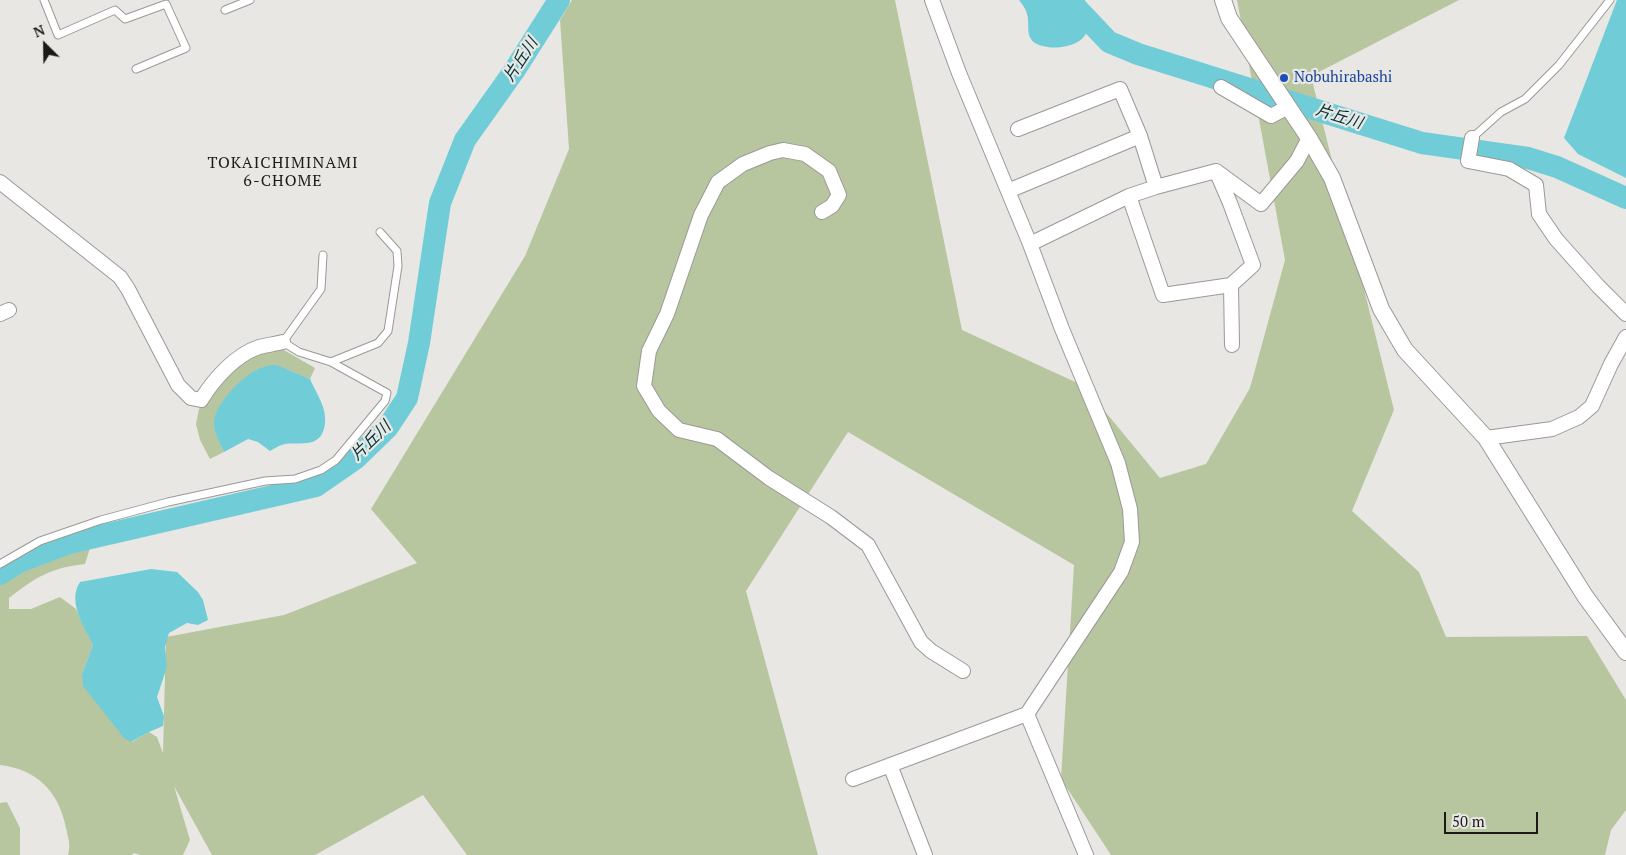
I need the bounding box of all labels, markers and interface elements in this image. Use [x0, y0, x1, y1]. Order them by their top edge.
north arrow [20, 20, 70, 70]
text: N [30, 20, 48, 42]
water label: 片丘川 [500, 35, 542, 85]
place label: Nobuhirabashi [1294, 69, 1392, 87]
marker: Nobuhirabashi [1278, 72, 1290, 84]
water label: 片丘川 [1313, 101, 1365, 133]
district label: TOKAICHIMINAMI 6-CHOME [206, 153, 360, 191]
water label: 片丘川 [347, 417, 395, 465]
scale bar [1446, 802, 1540, 834]
text: 50 m [1452, 811, 1485, 831]

